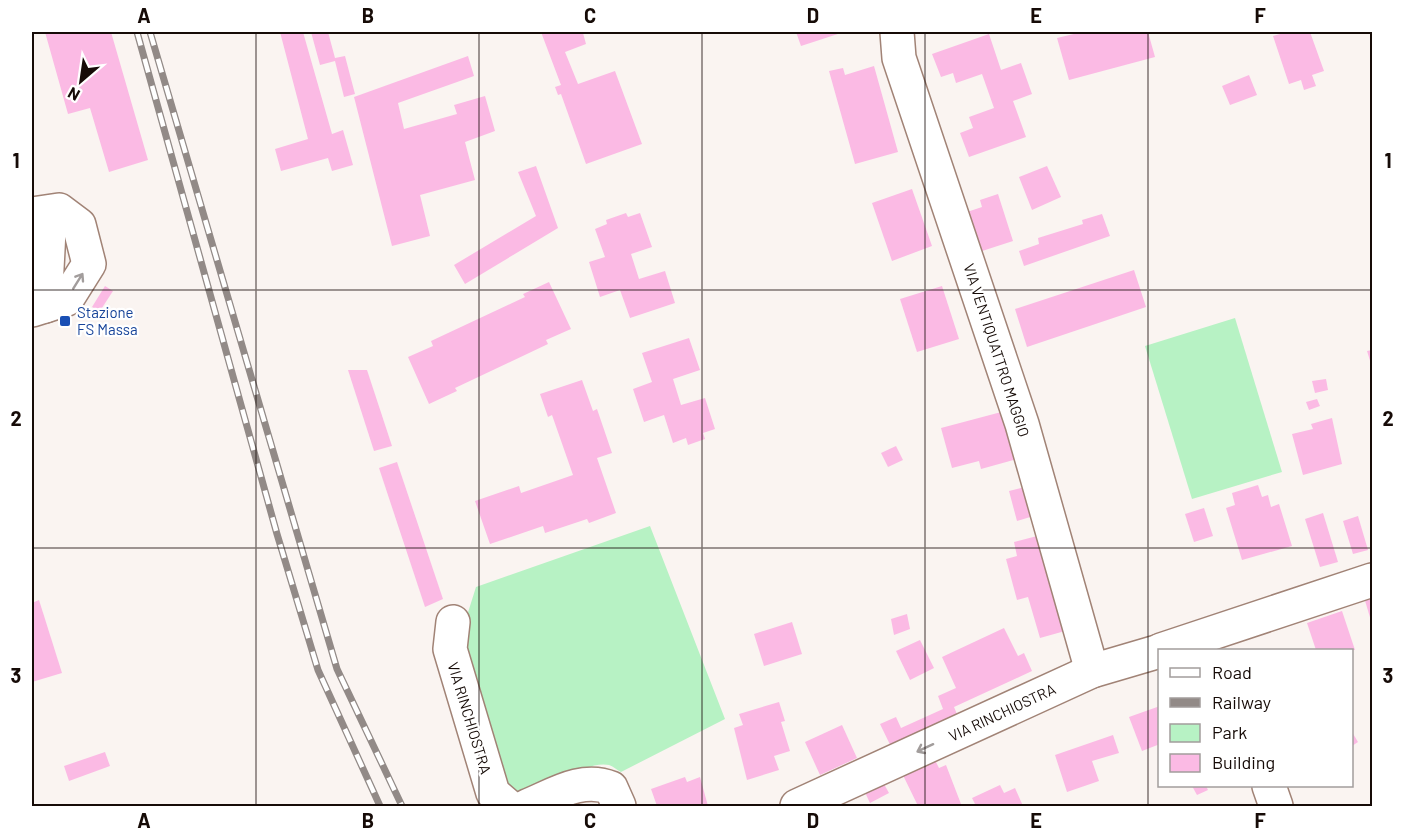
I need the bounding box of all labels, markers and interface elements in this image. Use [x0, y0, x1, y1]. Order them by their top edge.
text: A [137, 3, 151, 27]
text: B [362, 3, 374, 27]
text: C [584, 3, 596, 27]
text: D [807, 3, 819, 27]
text: E [1030, 3, 1042, 27]
text: F [1254, 3, 1266, 27]
north arrow [51, 51, 111, 111]
text: N [64, 84, 83, 105]
text: 1 [12, 148, 20, 172]
text: 1 [1384, 148, 1392, 172]
street label: VIA VENTIQUATTRO MAGGIO [960, 261, 1034, 439]
one-way arrow [73, 273, 85, 290]
place label: Stazione FS Massa [77, 303, 138, 338]
marker: Stazione FS Massa [58, 314, 72, 328]
text: 2 [10, 406, 22, 430]
text: 2 [1382, 406, 1394, 430]
legend [1158, 649, 1353, 787]
street label: VIA RINCHIOSTRA [444, 660, 496, 776]
text: Road [1212, 661, 1252, 683]
text: 3 [11, 663, 21, 687]
text: 3 [1383, 663, 1393, 687]
street label: VIA RINCHIOSTRA [946, 679, 1058, 745]
text: Railway [1212, 691, 1271, 713]
text: Park [1212, 721, 1247, 743]
one-way arrow [916, 742, 934, 754]
text: Building [1212, 751, 1275, 773]
text: A [137, 808, 151, 832]
text: B [362, 808, 374, 832]
text: C [584, 808, 596, 832]
text: D [807, 808, 819, 832]
text: E [1030, 808, 1042, 832]
text: F [1254, 808, 1266, 832]

